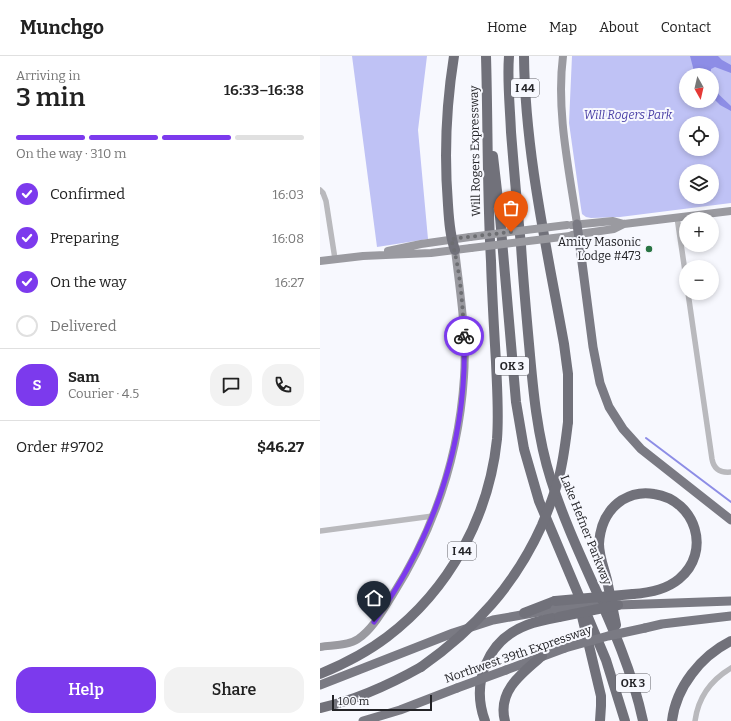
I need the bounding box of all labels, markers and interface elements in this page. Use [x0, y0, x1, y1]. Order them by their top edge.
text: Munchgo [20, 16, 104, 39]
text: Home [487, 19, 527, 36]
text: Map [549, 19, 577, 36]
text: About [599, 19, 639, 36]
text: Contact [661, 19, 711, 36]
text: Arriving in [16, 68, 81, 83]
north arrow [679, 68, 719, 108]
map controls [679, 68, 719, 300]
road number: I 44 [511, 79, 539, 97]
text: 16:33–16:38 [224, 81, 304, 99]
text: 3 min [16, 82, 85, 113]
street label: Will Rogers Expressway [467, 85, 483, 217]
park label: Will Rogers Park [584, 108, 673, 122]
button: locate [679, 116, 719, 156]
text: On the way · 310 m [16, 146, 126, 161]
button: layers [679, 164, 719, 204]
icon: check [16, 183, 38, 205]
text: Confirmed [50, 185, 125, 203]
text: 16:03 [273, 187, 304, 202]
pin [494, 191, 528, 232]
icon: bag [500, 197, 522, 219]
button: + [679, 212, 719, 252]
icon: check [16, 227, 38, 249]
text: Preparing [50, 229, 119, 247]
text: 16:08 [272, 231, 304, 246]
place label: Amity Masonic Lodge #473 [558, 235, 641, 263]
marker: Amity Masonic Lodge #473 [644, 244, 654, 254]
button: − [679, 260, 719, 300]
icon: check [16, 271, 38, 293]
text: On the way [50, 273, 127, 291]
text: 16:27 [275, 275, 304, 290]
courier [444, 316, 484, 356]
text: Delivered [50, 317, 117, 335]
icon: bike [453, 325, 475, 347]
road number: OK 3 [495, 357, 529, 375]
button: chat [210, 364, 252, 406]
button: phone [262, 364, 304, 406]
text: Sam [68, 368, 100, 386]
text: S [32, 376, 42, 394]
text: Courier · 4.5 [68, 386, 139, 401]
text: Order #9702 [16, 438, 104, 456]
text: $46.27 [257, 438, 304, 456]
street label: Lake Hefner Parkway [557, 473, 615, 588]
road number: I 44 [448, 542, 476, 560]
pin [357, 581, 391, 622]
icon: home [363, 587, 385, 609]
street label: Northwest 39th Expressway [443, 622, 594, 686]
button: Help [16, 667, 156, 713]
button: Share [164, 667, 304, 713]
road number: OK 3 [616, 674, 650, 692]
scale bar [332, 693, 432, 712]
text: 100 m [338, 695, 369, 708]

